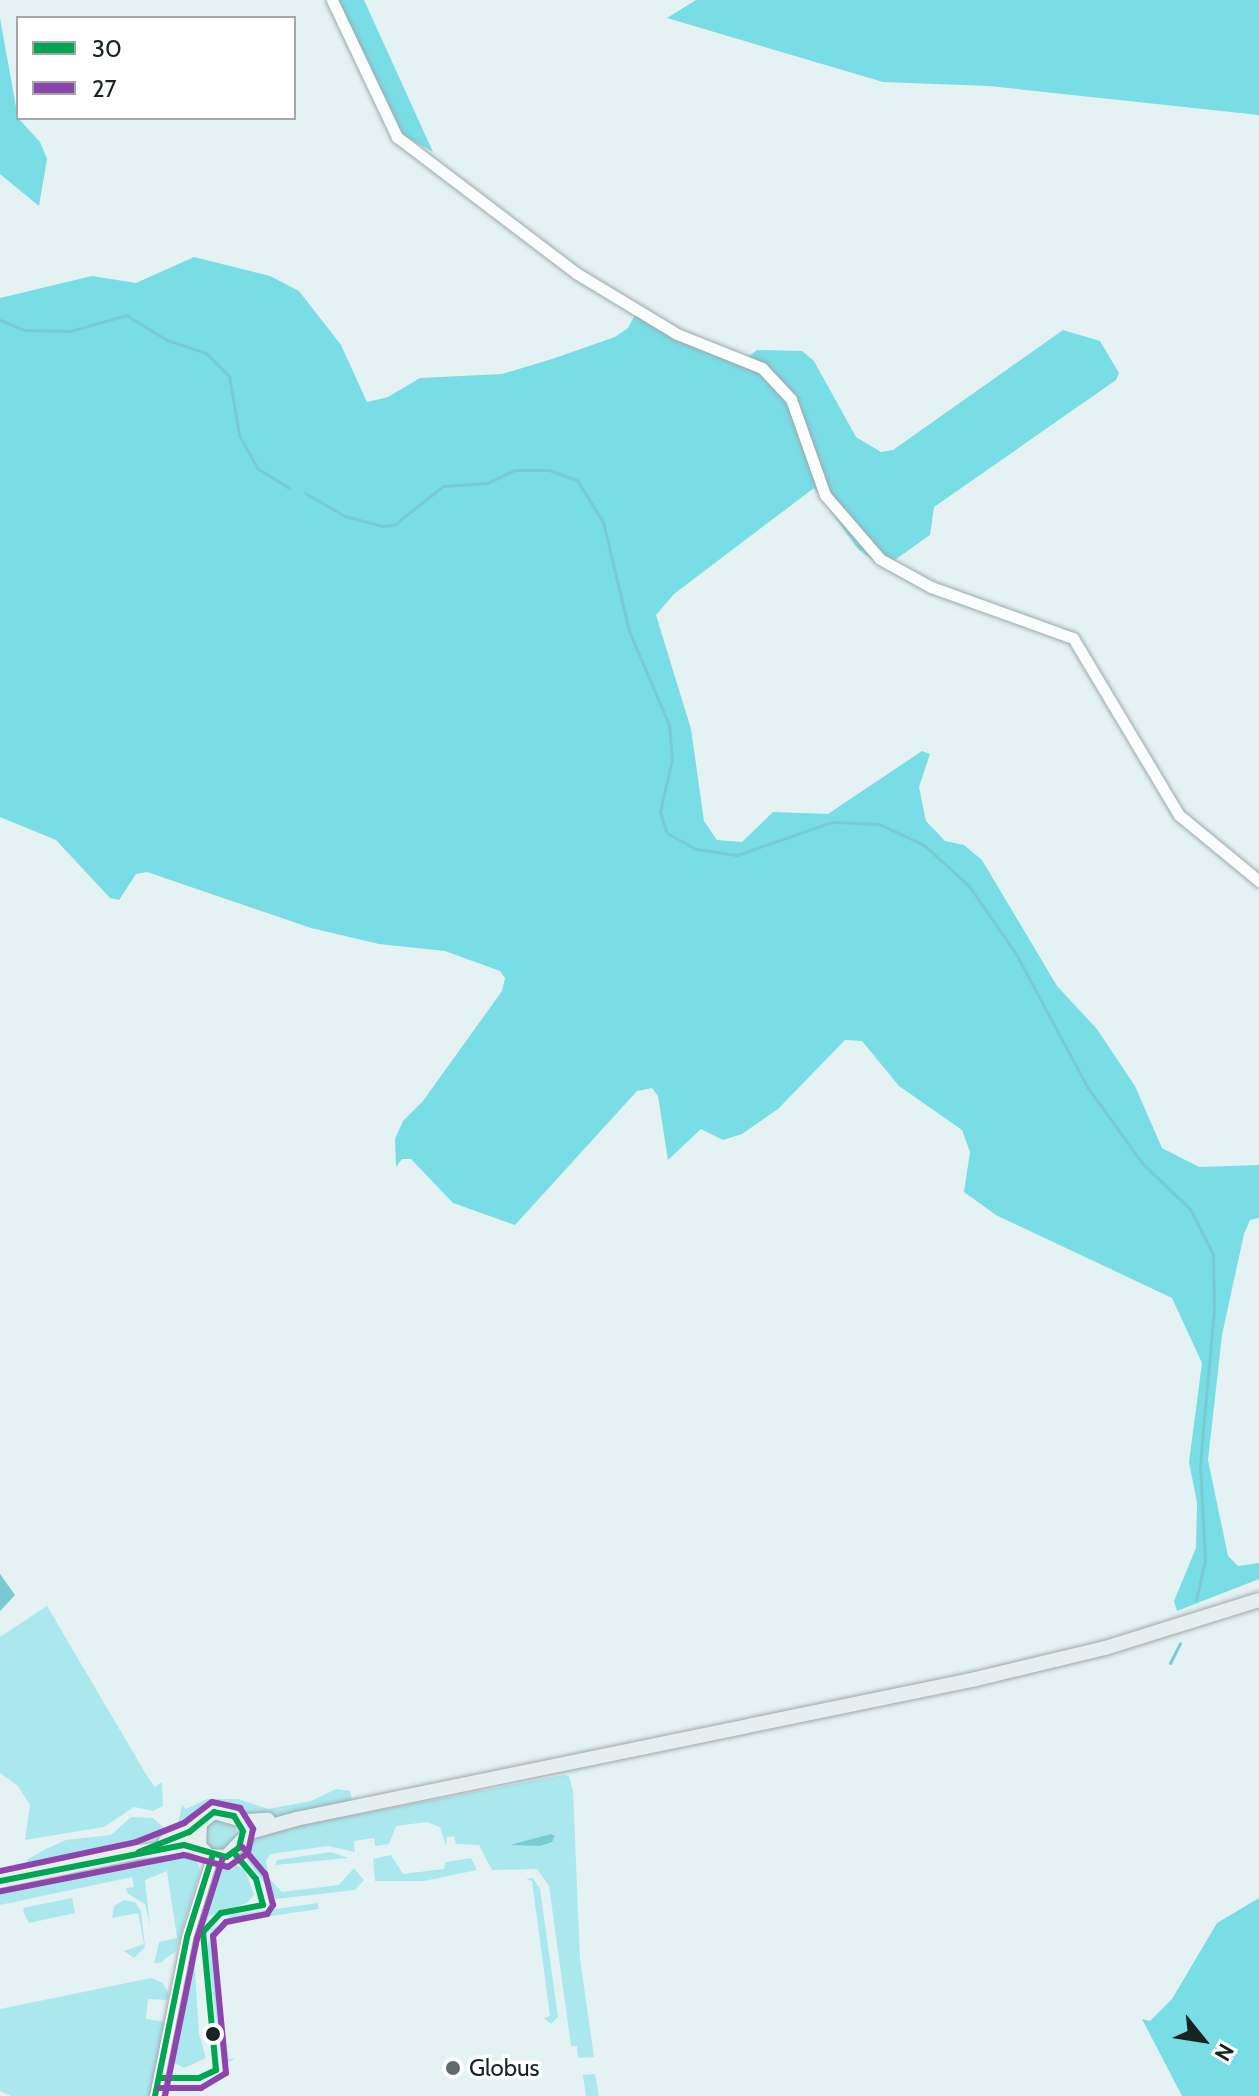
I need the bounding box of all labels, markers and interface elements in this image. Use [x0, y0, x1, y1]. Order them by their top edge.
legend [16, 16, 296, 120]
text: 30 [92, 34, 122, 63]
text: 27 [92, 74, 117, 103]
north arrow [1163, 2000, 1243, 2080]
unlabelled marker [205, 2026, 221, 2042]
text: N [1209, 2039, 1240, 2066]
place label: Globus [469, 2054, 540, 2082]
marker: Globus [444, 2059, 462, 2077]

